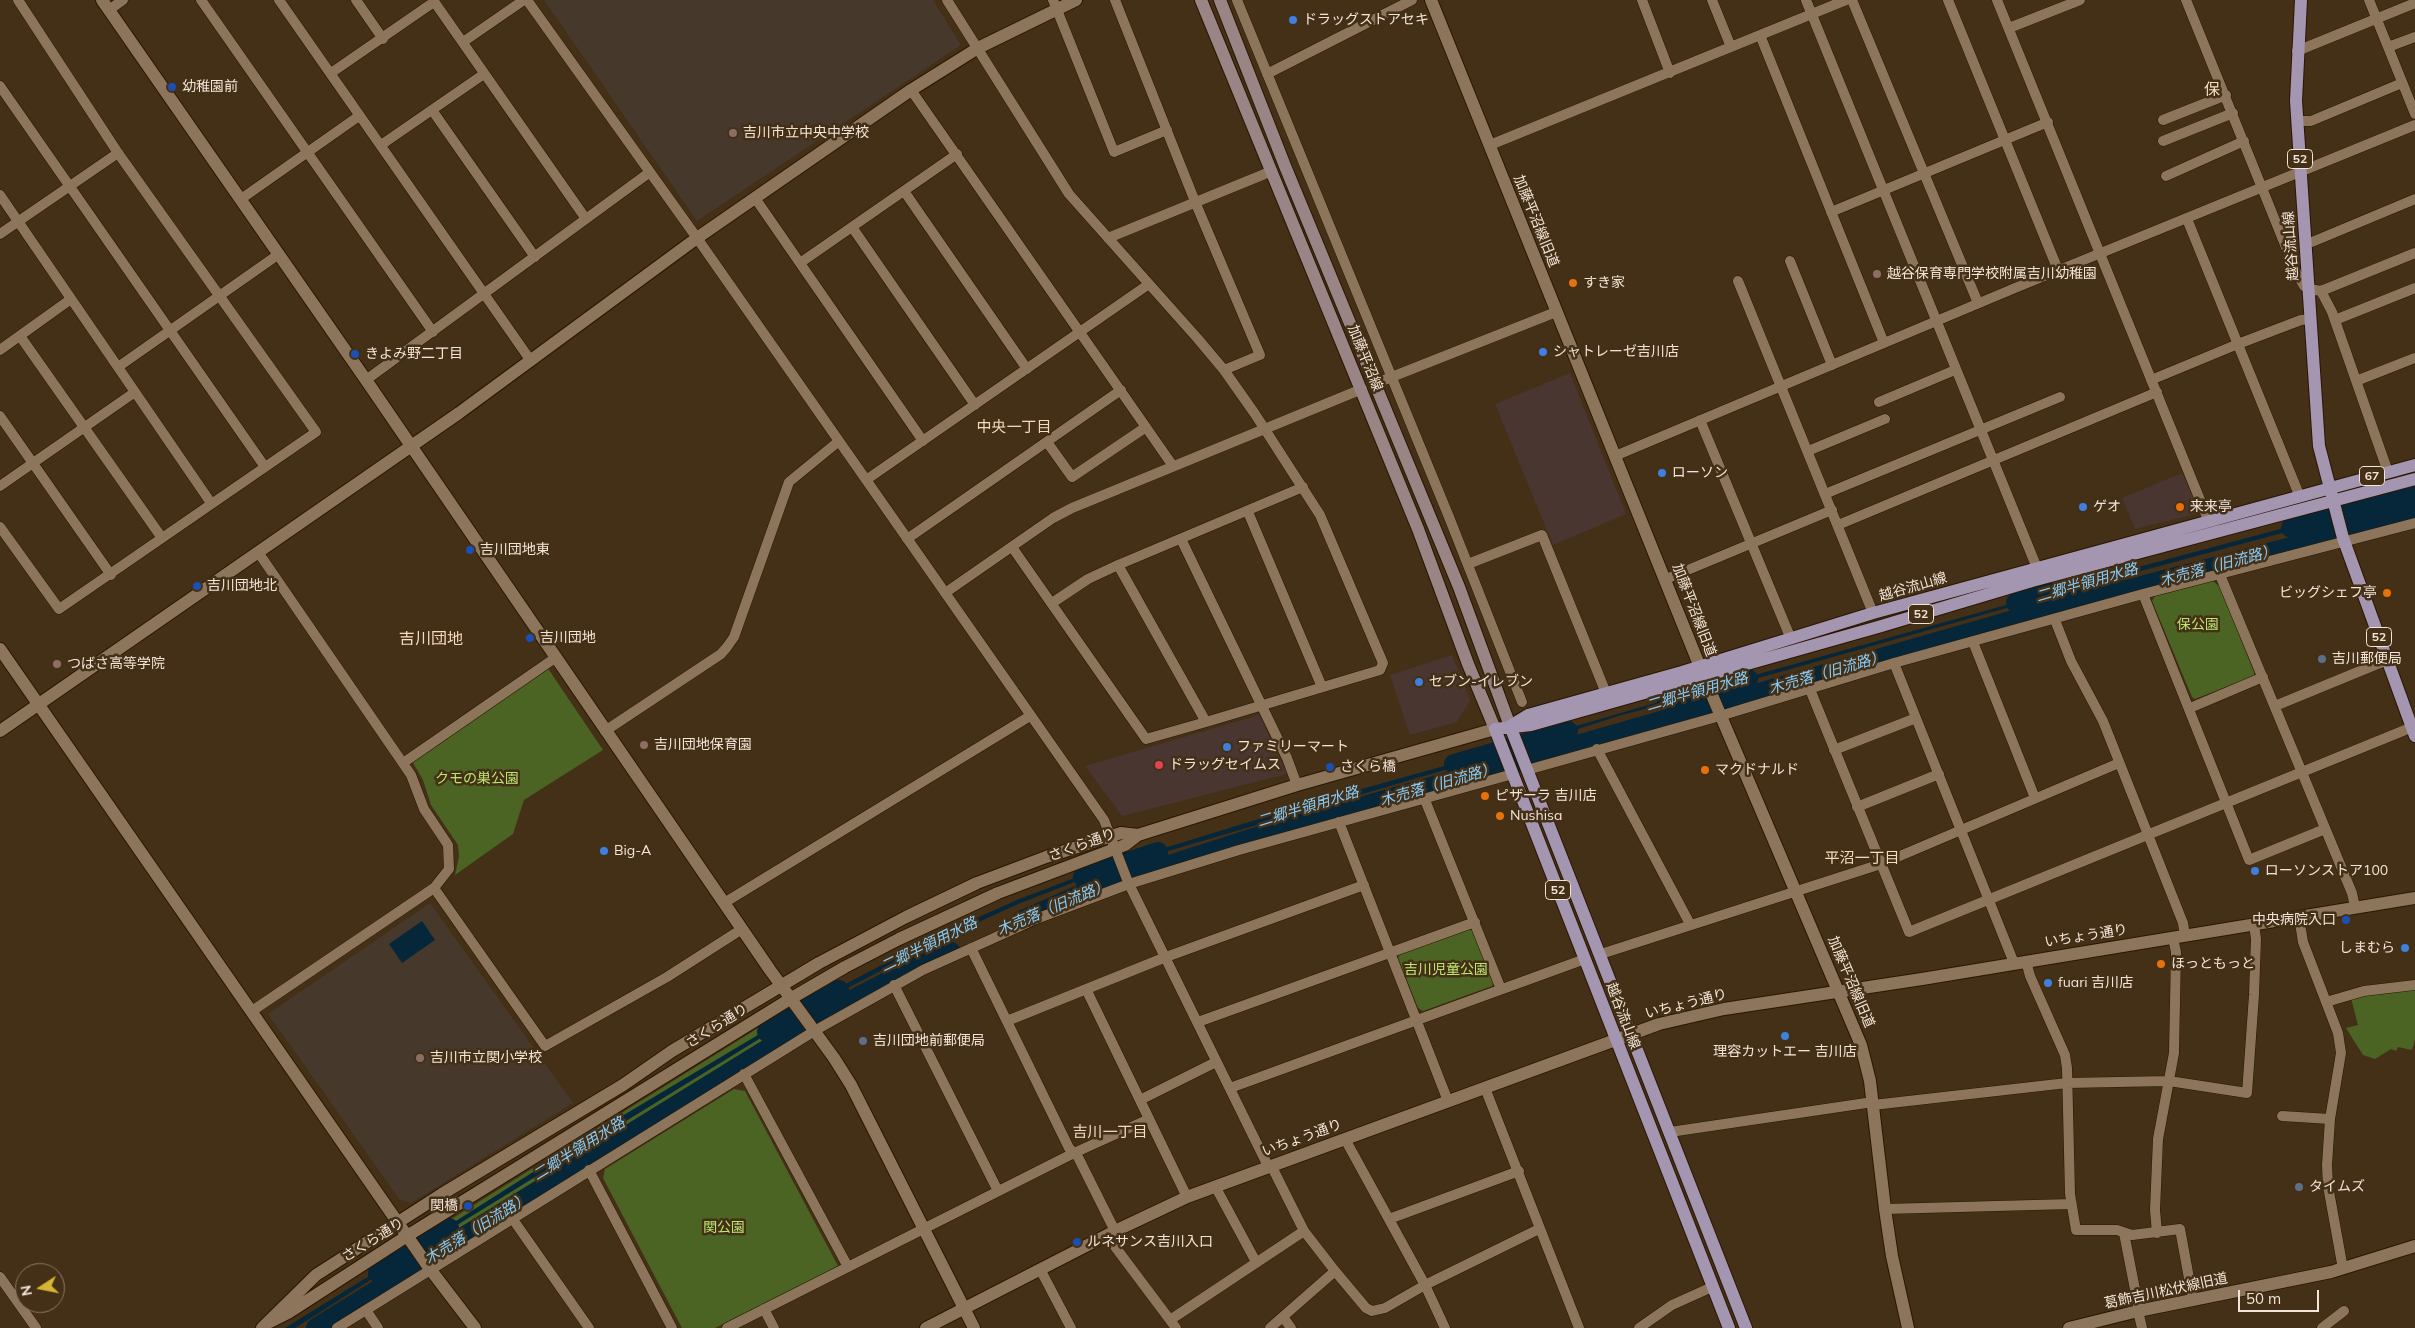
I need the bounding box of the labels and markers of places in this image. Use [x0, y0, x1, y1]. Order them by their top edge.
place label: ドラッグストアセキ [1303, 12, 1429, 28]
marker: ドラッグストアセキ [1287, 14, 1299, 26]
place label: 幼稚園前 [182, 79, 238, 95]
marker: 幼稚園前 [166, 81, 178, 93]
place label: 吉川市立中央中学校 [743, 125, 869, 141]
marker: 吉川市立中央中学校 [727, 127, 739, 139]
place label: 越谷保育専門学校附属吉川幼稚園 [1887, 266, 2097, 282]
marker: 越谷保育専門学校附属吉川幼稚園 [1871, 268, 1883, 280]
place label: すき家 [1583, 275, 1625, 291]
marker: すき家 [1567, 277, 1579, 289]
place label: シャトレーゼ吉川店 [1553, 344, 1679, 360]
place label: きよみ野二丁目 [365, 346, 463, 362]
marker: シャトレーゼ吉川店 [1537, 346, 1549, 358]
marker: きよみ野二丁目 [349, 348, 361, 360]
place label: ローソン [1672, 465, 1728, 481]
marker: ローソン [1656, 467, 1668, 479]
place label: ゲオ [2093, 499, 2121, 515]
place label: 来来亭 [2190, 499, 2232, 515]
marker: ゲオ [2077, 501, 2089, 513]
marker: 来来亭 [2174, 501, 2186, 513]
place label: 吉川団地東 [480, 542, 550, 558]
marker: 吉川団地東 [464, 544, 476, 556]
place label: 吉川団地北 [207, 578, 277, 594]
marker: 吉川団地北 [191, 580, 203, 592]
place label: ビッグシェフ亭 [2279, 585, 2377, 601]
marker: ビッグシェフ亭 [2381, 587, 2393, 599]
place label: 吉川団地 [540, 630, 596, 646]
marker: 吉川団地 [524, 632, 536, 644]
place label: 吉川郵便局 [2332, 651, 2402, 667]
marker: 吉川郵便局 [2316, 653, 2328, 665]
place label: つばさ高等学院 [67, 656, 165, 672]
marker: つばさ高等学院 [51, 658, 63, 670]
place label: セブン-イレブン [1429, 674, 1533, 690]
marker: セブン-イレブン [1413, 676, 1425, 688]
place label: 吉川団地保育園 [654, 737, 752, 753]
marker: 吉川団地保育園 [638, 739, 650, 751]
place label: ファミリーマート [1237, 739, 1349, 755]
marker: ファミリーマート [1221, 741, 1233, 753]
place label: ドラッグセイムス [1169, 757, 1281, 773]
marker: ドラッグセイムス [1153, 759, 1165, 771]
place label: さくら橋 [1340, 759, 1396, 775]
marker: さくら橋 [1324, 761, 1336, 773]
place label: マクドナルド [1715, 762, 1799, 778]
marker: マクドナルド [1699, 764, 1711, 776]
place label: ピザーラ 吉川店 [1495, 788, 1597, 804]
marker: ピザーラ 吉川店 [1479, 790, 1491, 802]
place label: Nushisa [1510, 808, 1562, 824]
marker: Nushisa [1494, 810, 1506, 822]
place label: Big-A [614, 843, 651, 859]
marker: Big-A [598, 845, 610, 857]
place label: ローソンストア100 [2265, 863, 2388, 879]
marker: ローソンストア100 [2249, 865, 2261, 877]
place label: 中央病院入口 [2252, 912, 2336, 928]
marker: 中央病院入口 [2340, 914, 2352, 926]
place label: しまむら [2339, 940, 2395, 956]
marker: しまむら [2399, 942, 2411, 954]
place label: ほっともっと [2171, 956, 2255, 972]
marker: ほっともっと [2155, 958, 2167, 970]
place label: fuari 吉川店 [2058, 975, 2133, 991]
marker: fuari 吉川店 [2042, 977, 2054, 989]
marker: 理容カットエー 吉川店 [1779, 1030, 1791, 1042]
place label: 吉川団地前郵便局 [873, 1033, 985, 1049]
marker: 吉川団地前郵便局 [857, 1035, 869, 1047]
place label: 理容カットエー 吉川店 [1713, 1044, 1857, 1060]
place label: 吉川市立関小学校 [430, 1050, 542, 1066]
marker: 吉川市立関小学校 [414, 1052, 426, 1064]
place label: タイムズ [2309, 1179, 2365, 1195]
marker: タイムズ [2293, 1181, 2305, 1193]
place label: 関橋 [430, 1198, 458, 1214]
marker: 関橋 [462, 1200, 474, 1212]
place label: ルネサンス吉川入口 [1087, 1234, 1213, 1250]
marker: ルネサンス吉川入口 [1071, 1236, 1083, 1248]

